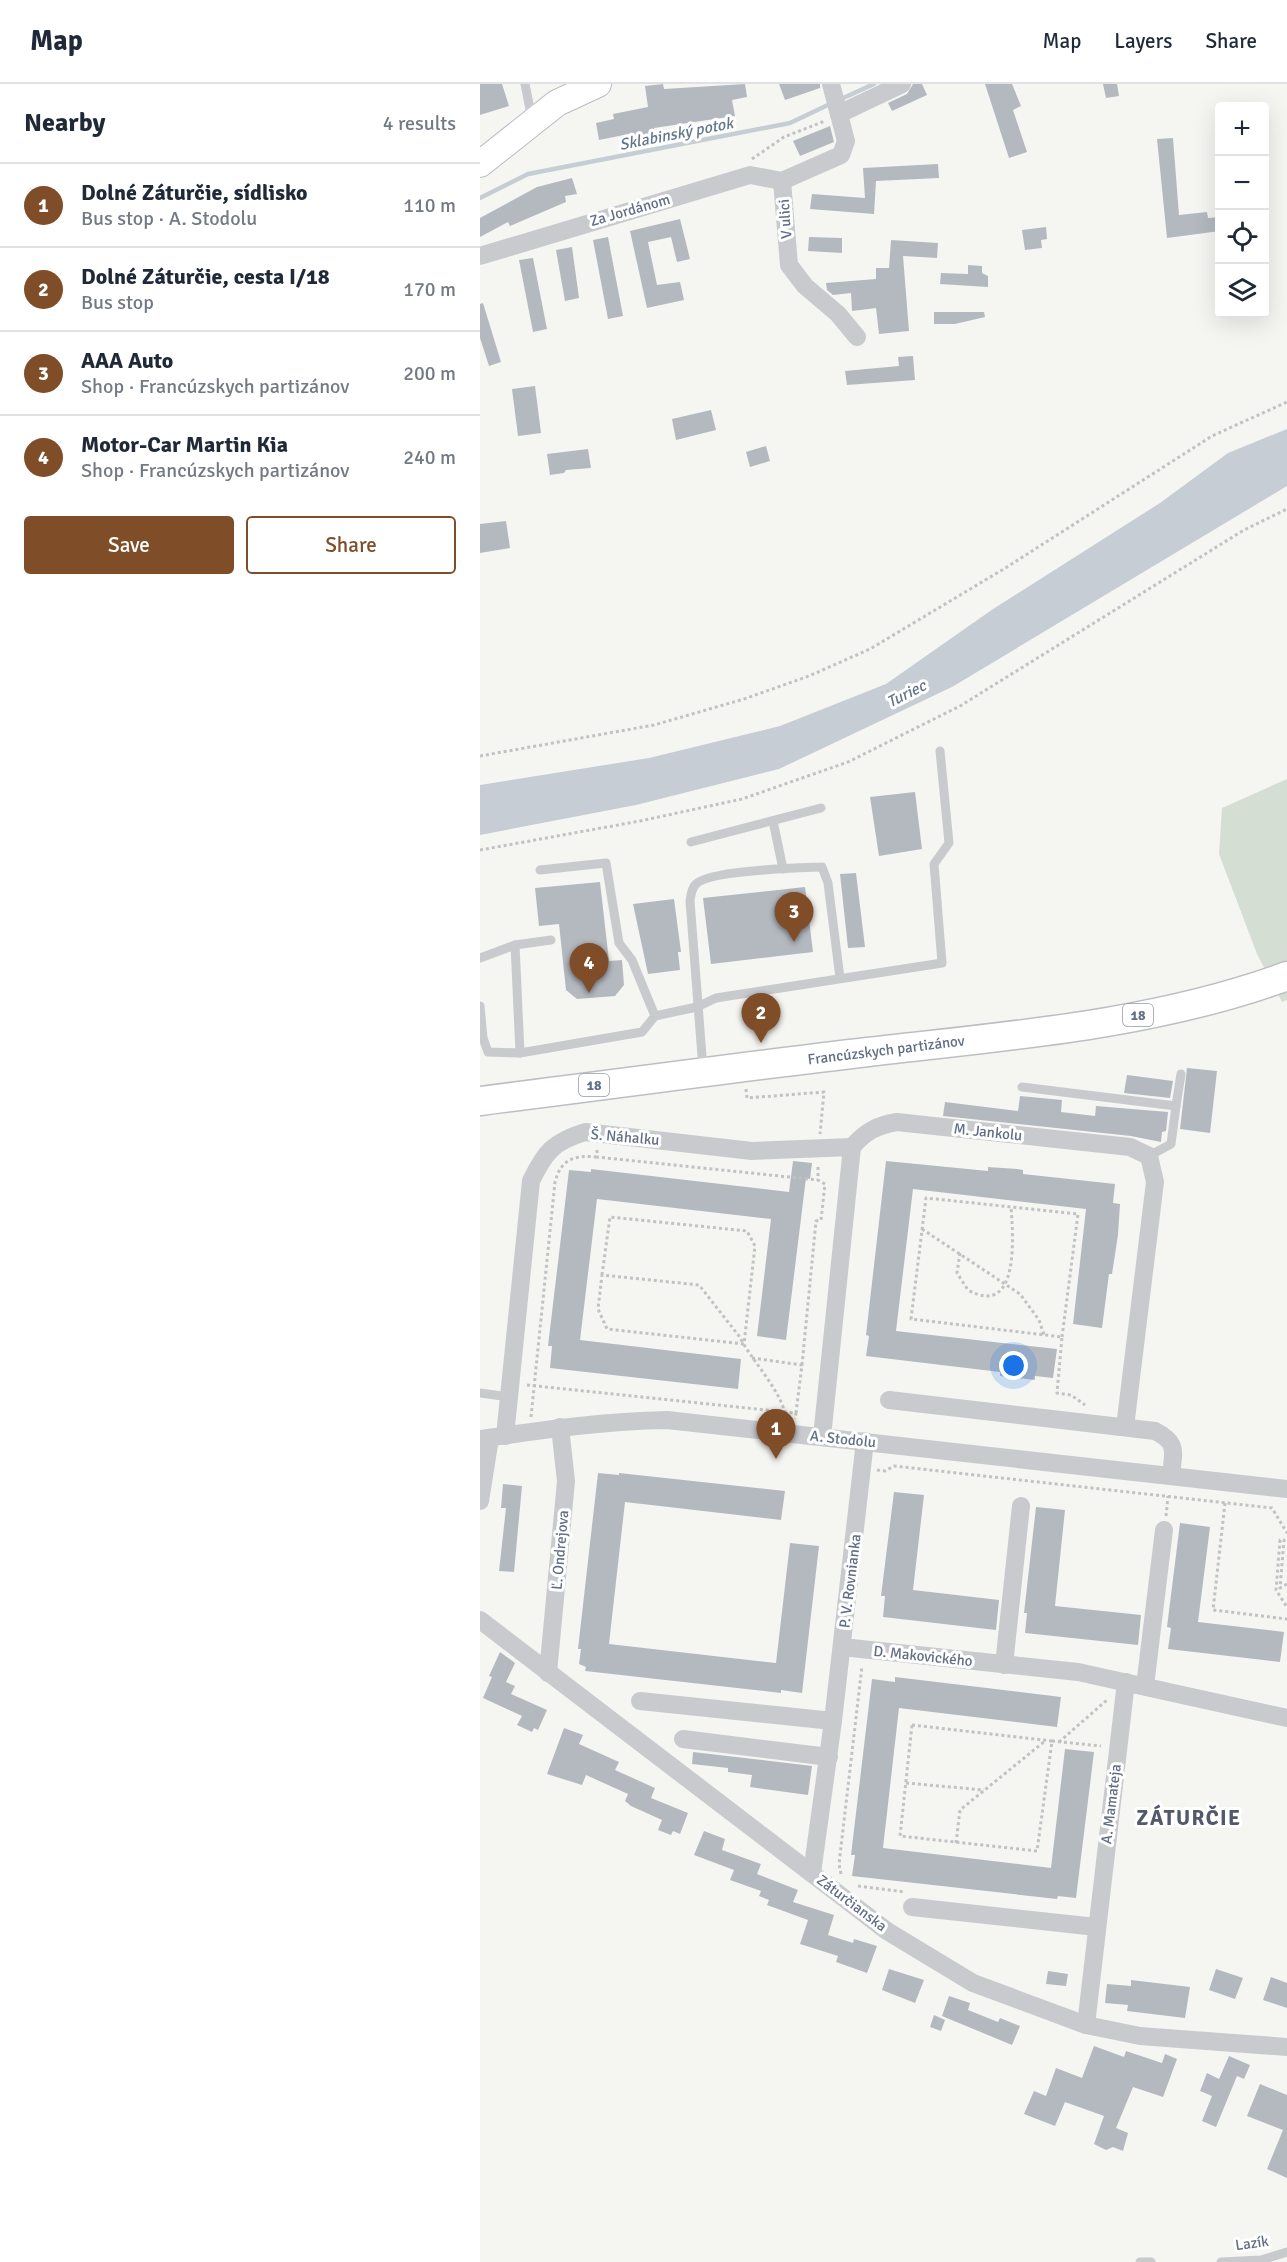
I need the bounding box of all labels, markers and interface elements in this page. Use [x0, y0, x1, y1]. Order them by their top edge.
text: Map [30, 24, 83, 58]
text: Map [1043, 28, 1081, 54]
text: Layers [1114, 28, 1172, 54]
text: Share [1205, 28, 1257, 54]
map controls [1215, 102, 1269, 318]
button: + [1215, 102, 1269, 156]
text: Nearby [24, 107, 105, 139]
text: 4 results [383, 111, 456, 136]
water label: Sklabinský potok [618, 113, 737, 155]
button: − [1215, 156, 1269, 210]
text: Dolné Záturčie, sídlisko [81, 179, 308, 206]
street label: Za Jordánom [588, 190, 672, 230]
text: 1 [38, 193, 49, 218]
text: 110 m [403, 193, 456, 218]
street label: V ulici [775, 199, 795, 239]
text: Bus stop · A. Stodolu [81, 206, 257, 231]
button: locate [1215, 210, 1269, 264]
text: Dolné Záturčie, cesta I/18 [81, 263, 330, 290]
button: layers [1215, 264, 1269, 318]
text: 2 [38, 277, 49, 302]
text: 170 m [403, 277, 456, 302]
text: Bus stop [81, 290, 154, 315]
text: AAA Auto [81, 347, 173, 374]
text: 3 [38, 361, 49, 386]
text: 200 m [403, 361, 456, 386]
text: Shop · Francúzskych partizánov [81, 374, 349, 399]
text: Motor-Car Martin Kia [81, 431, 288, 458]
text: 4 [38, 445, 49, 470]
text: 240 m [403, 445, 456, 470]
text: Shop · Francúzskych partizánov [81, 458, 349, 483]
button: Save [24, 516, 234, 574]
button: Share [246, 516, 456, 574]
water label: Turiec [883, 675, 931, 712]
pin: 3 [774, 892, 814, 942]
pin: 4 [570, 944, 608, 993]
pin: 2 [742, 994, 780, 1043]
road number: 18 [1123, 1004, 1153, 1026]
street label: Francúzskych partizánov [807, 1031, 966, 1069]
road number: 18 [579, 1074, 609, 1096]
street label: M. Jankolu [953, 1119, 1023, 1145]
street label: Š. Náhalku [590, 1124, 660, 1149]
your location [999, 1351, 1028, 1380]
pin: 1 [756, 1410, 796, 1459]
street label: A. Stodolu [809, 1427, 877, 1451]
street label: Ľ. Ondrejova [548, 1509, 572, 1591]
street label: P. V. Rovnianka [835, 1533, 865, 1629]
street label: D. Makovického [873, 1642, 974, 1670]
street label: A. Mamateja [1097, 1763, 1125, 1845]
district label: ZÁTURČIE [1136, 1804, 1242, 1831]
street label: Záturčianska [813, 1871, 891, 1935]
street label: Lazík [1234, 2232, 1270, 2254]

